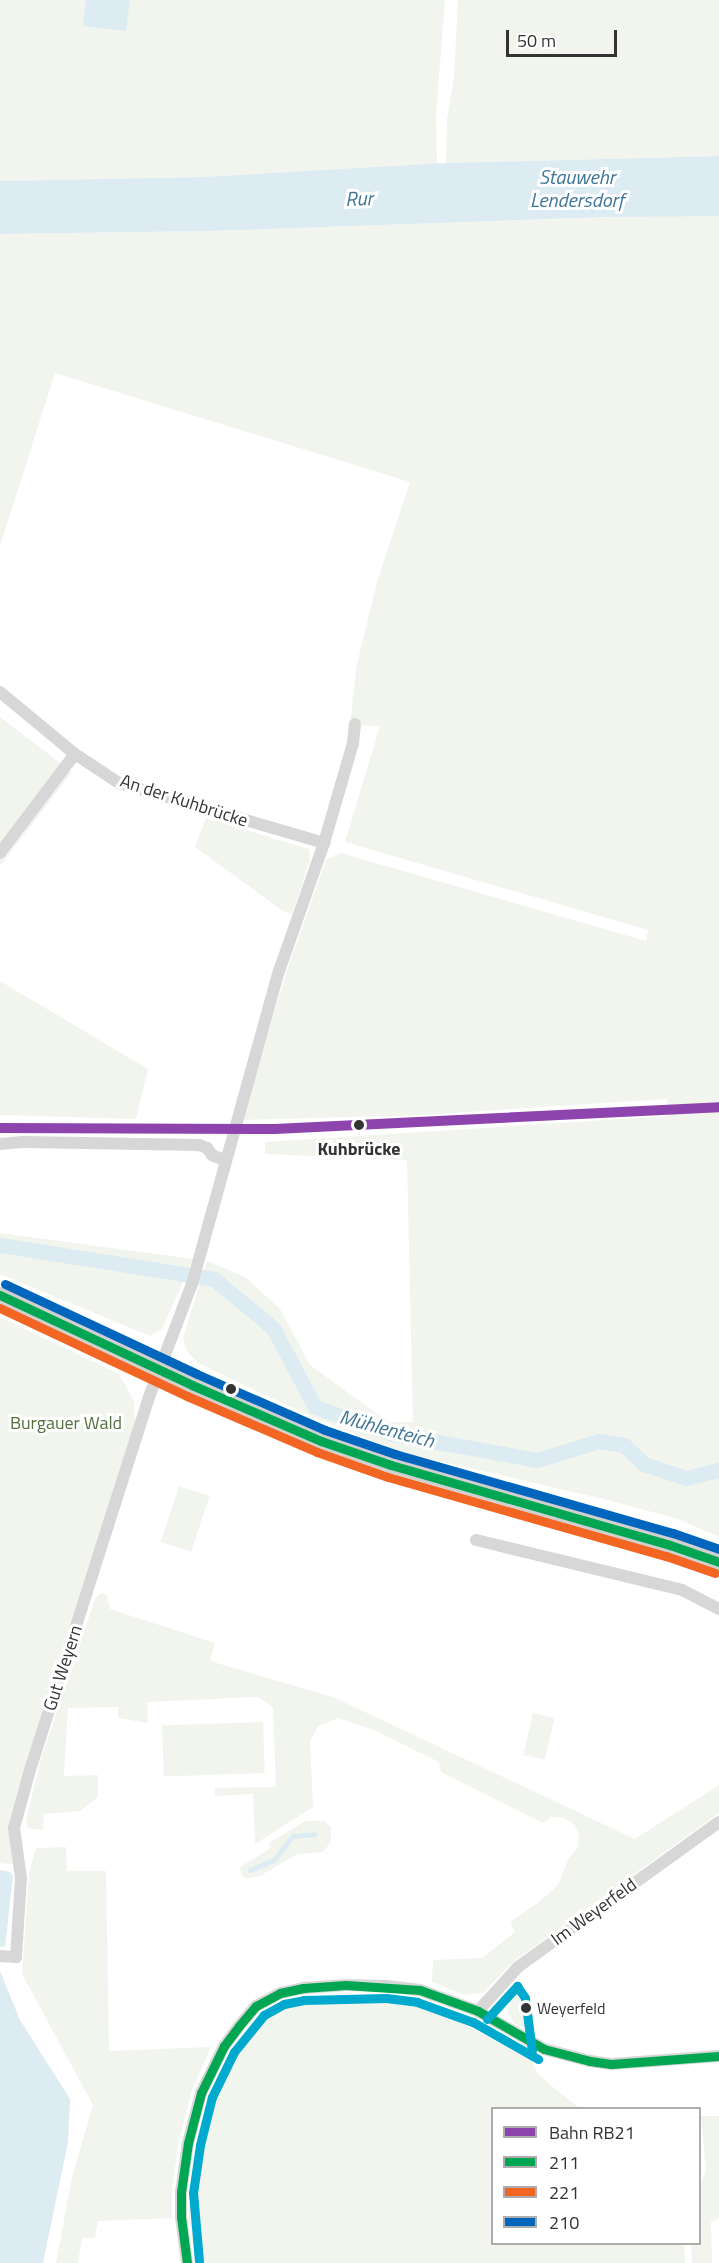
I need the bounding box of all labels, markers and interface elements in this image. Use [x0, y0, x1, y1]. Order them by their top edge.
scale bar [509, 18, 620, 56]
text: 50 m [517, 27, 556, 54]
water label: Stauwehr Lendersdorf [530, 164, 624, 211]
water label: Rur [345, 186, 373, 210]
street label: An der Kuhbrücke [117, 770, 251, 832]
marker: Kuhbrücke [348, 1114, 370, 1136]
place label: Kuhbrücke [317, 1138, 401, 1160]
unlabelled marker [225, 1383, 237, 1395]
water label: Mühlenteich [337, 1404, 437, 1452]
park label: Burgauer Wald [10, 1412, 122, 1434]
street label: Gut Weyern [39, 1622, 87, 1714]
street label: Im Weyerfeld [547, 1874, 641, 1950]
place label: Weyerfeld [537, 1998, 605, 2018]
marker: Weyerfeld [520, 2002, 532, 2014]
legend [491, 2107, 701, 2245]
text: Bahn RB21 [549, 2119, 635, 2146]
text: 211 [549, 2149, 579, 2176]
text: 221 [549, 2179, 579, 2206]
text: 210 [549, 2209, 579, 2236]

